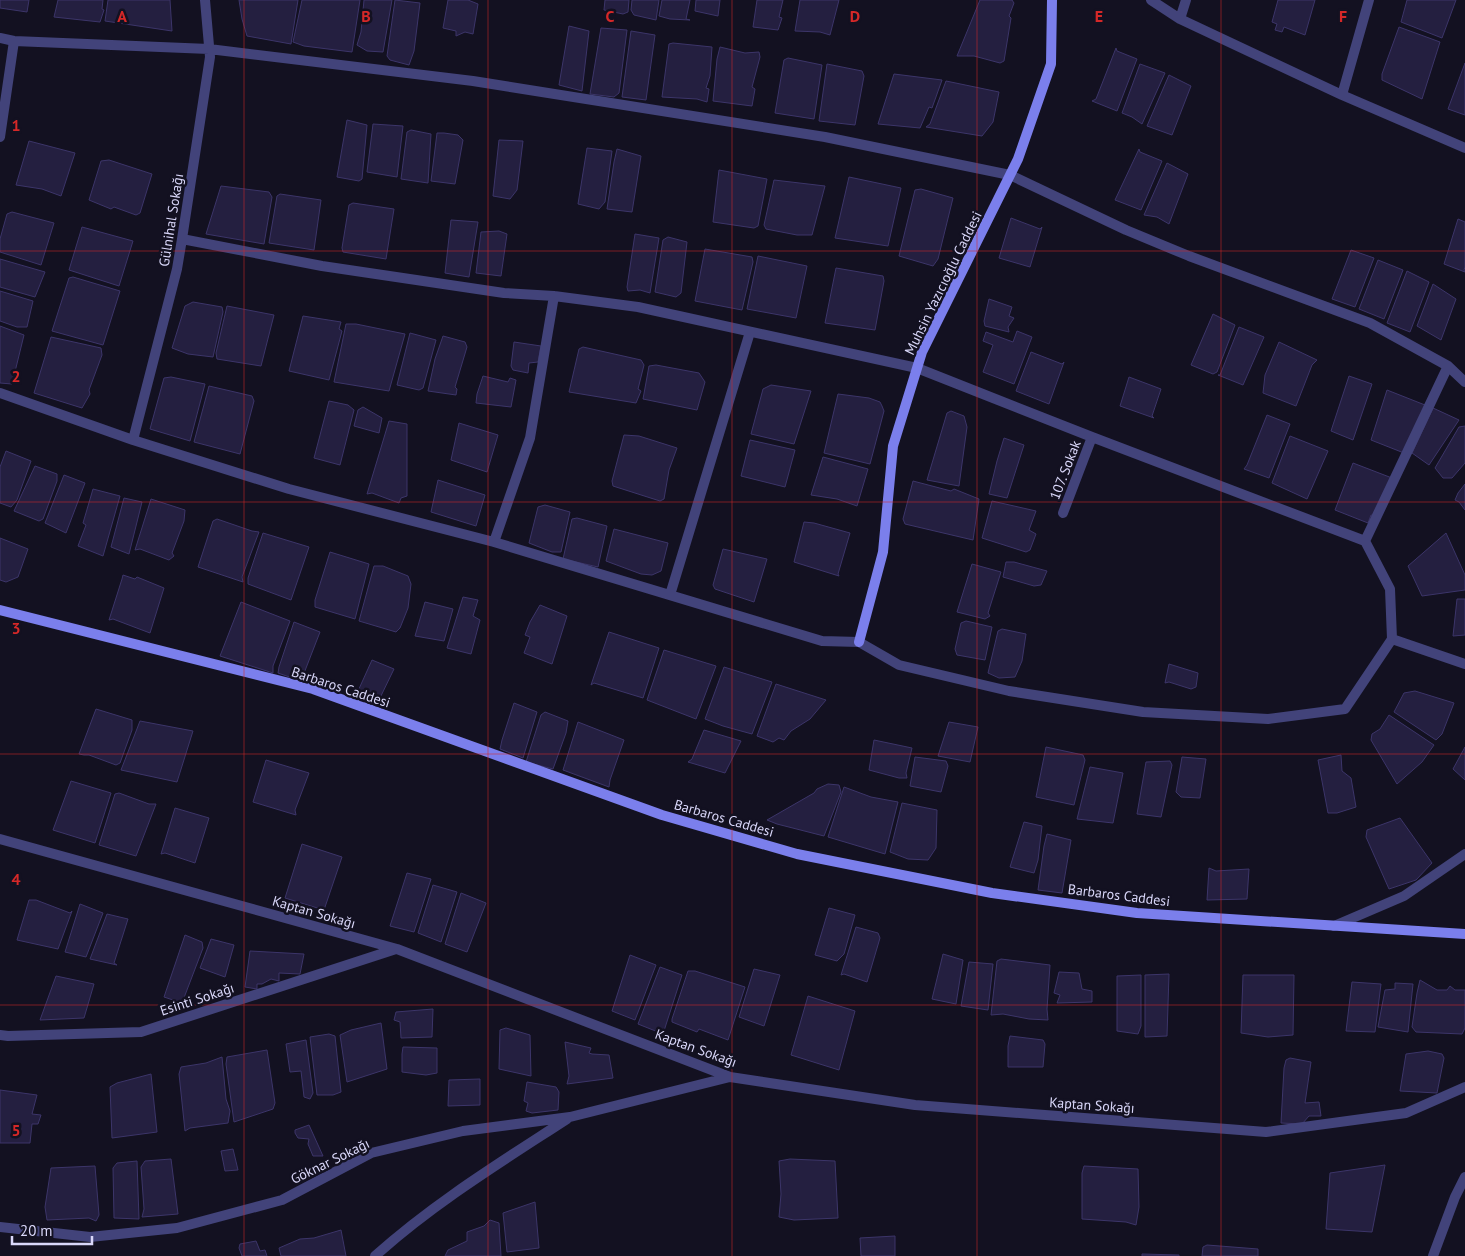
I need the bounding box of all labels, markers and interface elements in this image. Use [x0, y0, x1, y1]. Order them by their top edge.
text: A [117, 6, 127, 26]
text: B [361, 6, 371, 26]
text: C [606, 6, 615, 26]
text: D [850, 6, 860, 26]
text: E [1095, 6, 1103, 26]
text: F [1339, 6, 1347, 26]
text: 1 [11, 115, 21, 135]
street label: Gülnihal Sokağı [155, 172, 187, 268]
street label: Muhsin Yazıcıoğlu Caddesi [900, 208, 986, 358]
text: 2 [11, 366, 21, 386]
street label: 107. Sokak [1045, 437, 1085, 502]
text: 3 [11, 618, 21, 638]
street label: Barbaros Caddesi [289, 663, 393, 711]
street label: Barbaros Caddesi [672, 795, 776, 841]
text: 4 [11, 869, 21, 889]
street label: Barbaros Caddesi [1067, 880, 1171, 910]
street label: Kaptan Sokağı [270, 892, 358, 932]
street label: Esinti Sokağı [158, 979, 236, 1019]
street label: Kaptan Sokağı [653, 1025, 739, 1071]
street label: Kaptan Sokağı [1049, 1093, 1135, 1117]
text: 5 [11, 1120, 21, 1140]
street label: Göknar Sokağı [288, 1134, 372, 1188]
scale bar [12, 1214, 92, 1246]
text: 20 m [20, 1221, 53, 1240]

